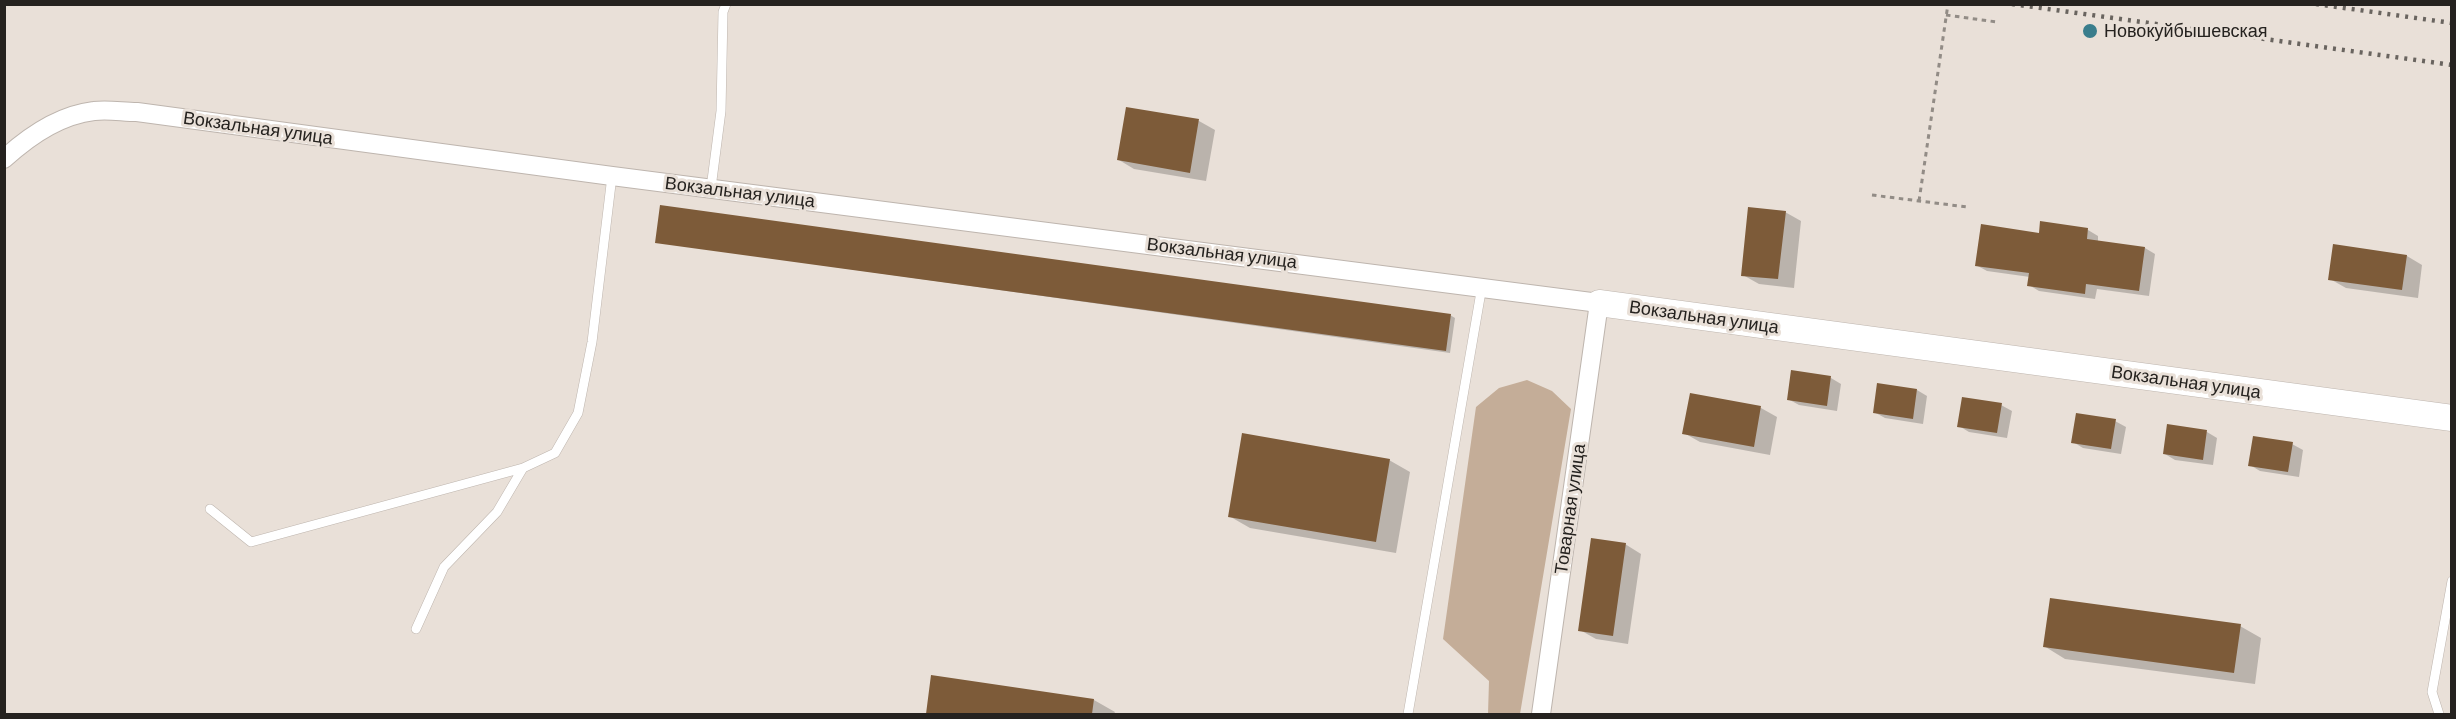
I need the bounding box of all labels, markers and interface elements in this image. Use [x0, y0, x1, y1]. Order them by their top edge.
place label: Новокуйбышевская [2104, 20, 2268, 42]
marker: Новокуйбышевская [2081, 22, 2099, 40]
street label: Вокзальная улица [182, 107, 334, 149]
street label: Вокзальная улица [664, 172, 816, 212]
street label: Вокзальная улица [1146, 233, 1298, 273]
street label: Вокзальная улица [1628, 296, 1780, 338]
street label: Вокзальная улица [2110, 361, 2262, 403]
street label: Товарная улица [1550, 442, 1590, 576]

